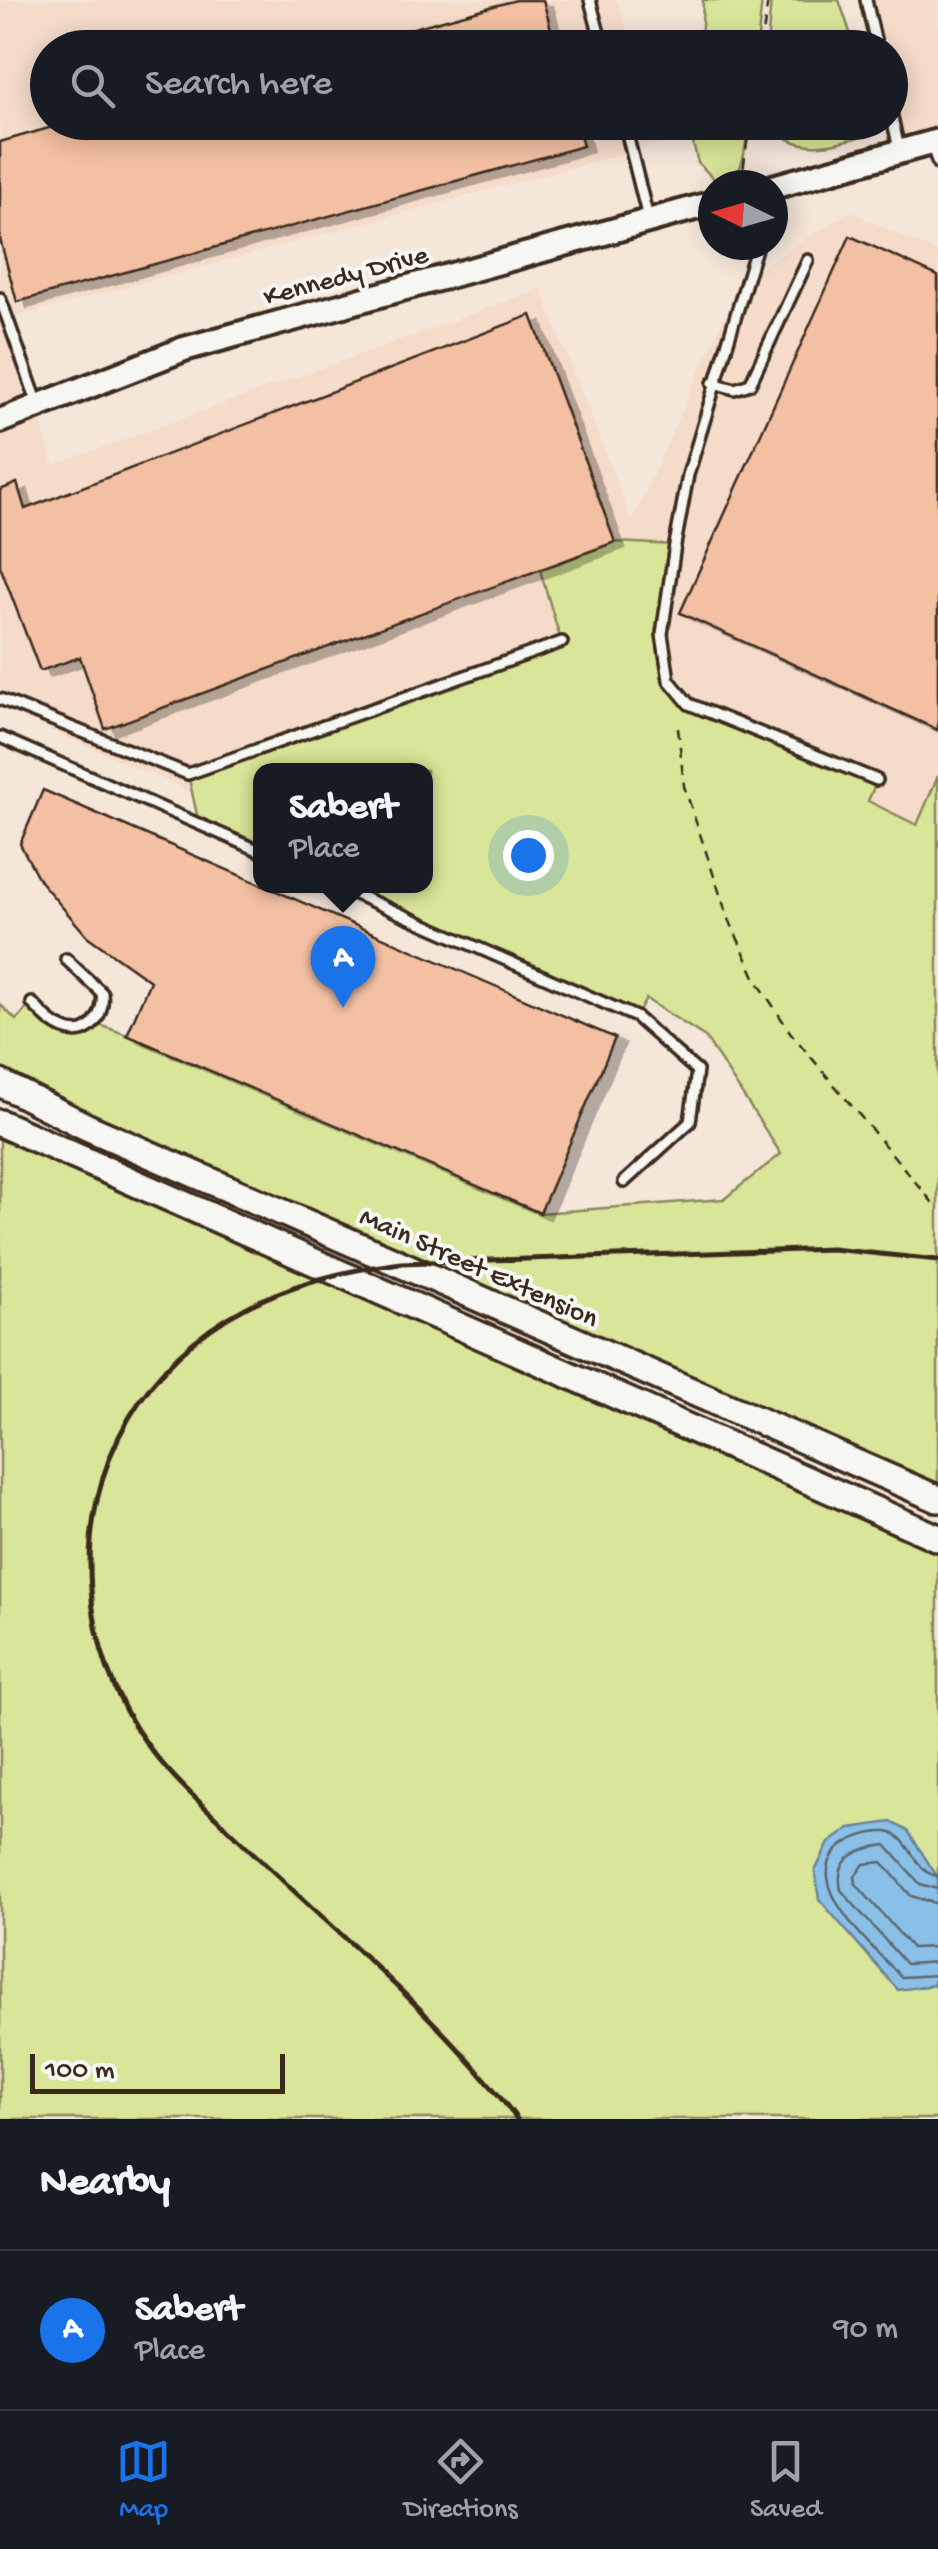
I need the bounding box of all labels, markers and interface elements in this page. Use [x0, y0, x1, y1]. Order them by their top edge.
search box [30, 30, 908, 140]
icon: search [65, 58, 120, 113]
text: Search here [145, 63, 332, 107]
north arrow [698, 170, 788, 260]
street label: Kennedy Drive [260, 239, 432, 315]
popup [253, 763, 433, 893]
text: Sabert [289, 787, 397, 831]
your location [503, 830, 554, 881]
text: Place [289, 831, 359, 869]
pin: A [310, 926, 376, 1008]
street label: Main Street Extension [354, 1202, 603, 1337]
scale bar [30, 2049, 285, 2094]
text: 100 m [45, 2055, 115, 2088]
text: Nearby [40, 2160, 170, 2209]
text: Sabert [135, 2289, 242, 2333]
text: A [63, 2311, 82, 2349]
text: 90 m [834, 2311, 898, 2349]
text: Place [135, 2333, 205, 2371]
tab: Map [116, 2434, 171, 2527]
tab: Directions [404, 2434, 518, 2527]
tab: Saved [750, 2434, 822, 2527]

